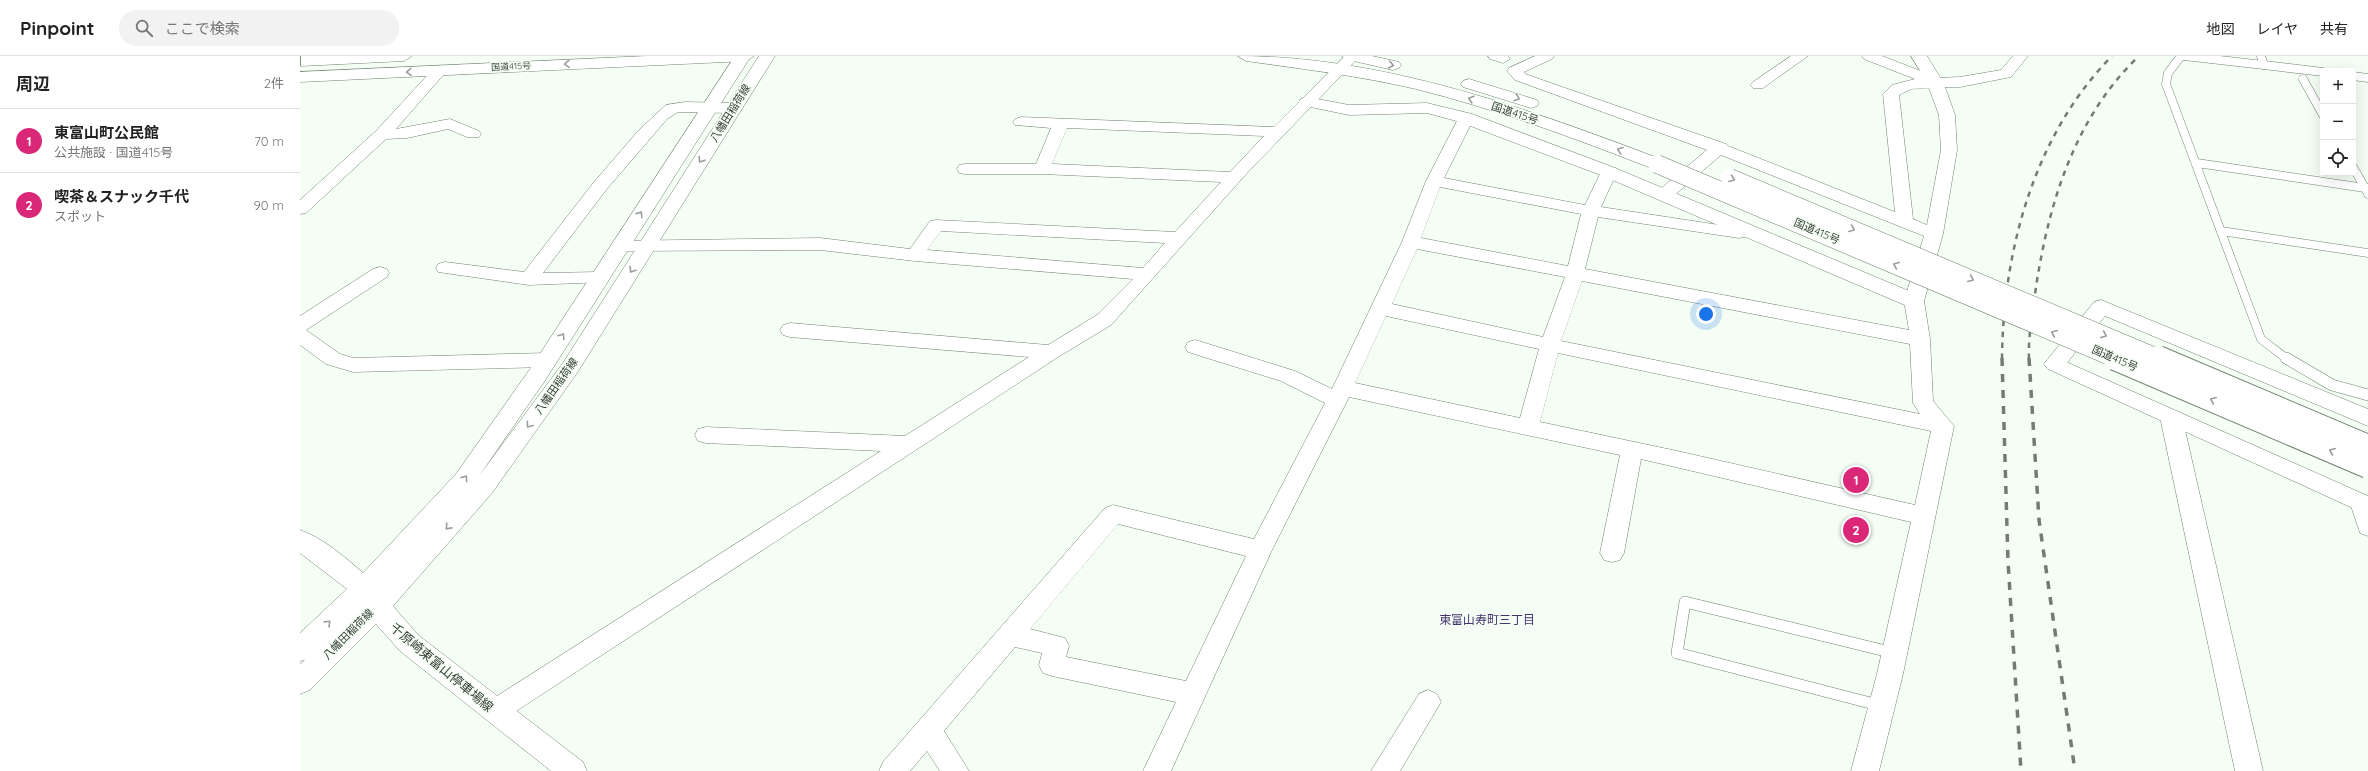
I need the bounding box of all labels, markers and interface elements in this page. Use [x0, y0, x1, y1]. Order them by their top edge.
search box [119, 10, 399, 46]
text: Pinpoint [20, 16, 95, 40]
icon: search [133, 17, 155, 39]
text: ここで検索 [165, 19, 240, 38]
text: 地図 [2206, 20, 2234, 38]
text: レイヤ [2256, 20, 2298, 38]
text: 共有 [2320, 20, 2348, 38]
street label: 国道415号 [491, 59, 531, 73]
one-way arrow [564, 59, 570, 68]
one-way arrow [1388, 60, 1394, 68]
one-way arrow [406, 67, 412, 76]
map controls [2320, 68, 2356, 176]
button: + [2320, 68, 2356, 104]
text: 周辺 [16, 73, 50, 94]
text: 2件 [264, 75, 284, 91]
street label: 八幡田稲荷線 [707, 81, 753, 145]
one-way arrow [1513, 93, 1520, 102]
one-way arrow [1467, 95, 1474, 104]
street label: 国道415号 [1490, 99, 1540, 127]
button: − [2320, 104, 2356, 140]
text: 東富山町公民館 [54, 123, 159, 142]
text: 1 [26, 133, 32, 149]
text: 70 m [254, 133, 284, 149]
button: locate [2320, 140, 2356, 176]
text: 公共施設 · 国道415号 [54, 144, 173, 160]
one-way arrow [1617, 146, 1624, 154]
one-way arrow [698, 156, 706, 163]
one-way arrow [1728, 174, 1735, 182]
text: 喫茶＆スナック千代 [54, 187, 189, 206]
text: 2 [25, 197, 33, 213]
text: 90 m [254, 197, 284, 213]
text: スポット [54, 208, 106, 224]
one-way arrow [635, 212, 642, 219]
street label: 国道415号 [1792, 215, 1842, 247]
one-way arrow [1847, 224, 1855, 232]
one-way arrow [1893, 262, 1901, 270]
one-way arrow [629, 266, 637, 273]
one-way arrow [1968, 275, 1975, 283]
your location [1696, 304, 1716, 324]
one-way arrow [2051, 329, 2058, 337]
one-way arrow [2101, 331, 2108, 339]
one-way arrow [558, 333, 565, 340]
street label: 国道415号 [2090, 342, 2140, 374]
street label: 八幡田稲荷線 [531, 355, 581, 417]
one-way arrow [2209, 397, 2217, 405]
one-way arrow [526, 421, 534, 428]
one-way arrow [2329, 448, 2337, 456]
pin: 1 [1843, 465, 1869, 495]
one-way arrow [461, 475, 468, 482]
pin: 2 [1843, 515, 1869, 545]
one-way arrow [446, 522, 453, 529]
street label: 八幡田稲荷線 [320, 606, 376, 662]
district label: 東富山寿町三丁目 [1439, 612, 1535, 627]
street label: 千原崎東富山停車場線 [387, 619, 497, 715]
one-way arrow [323, 620, 331, 628]

